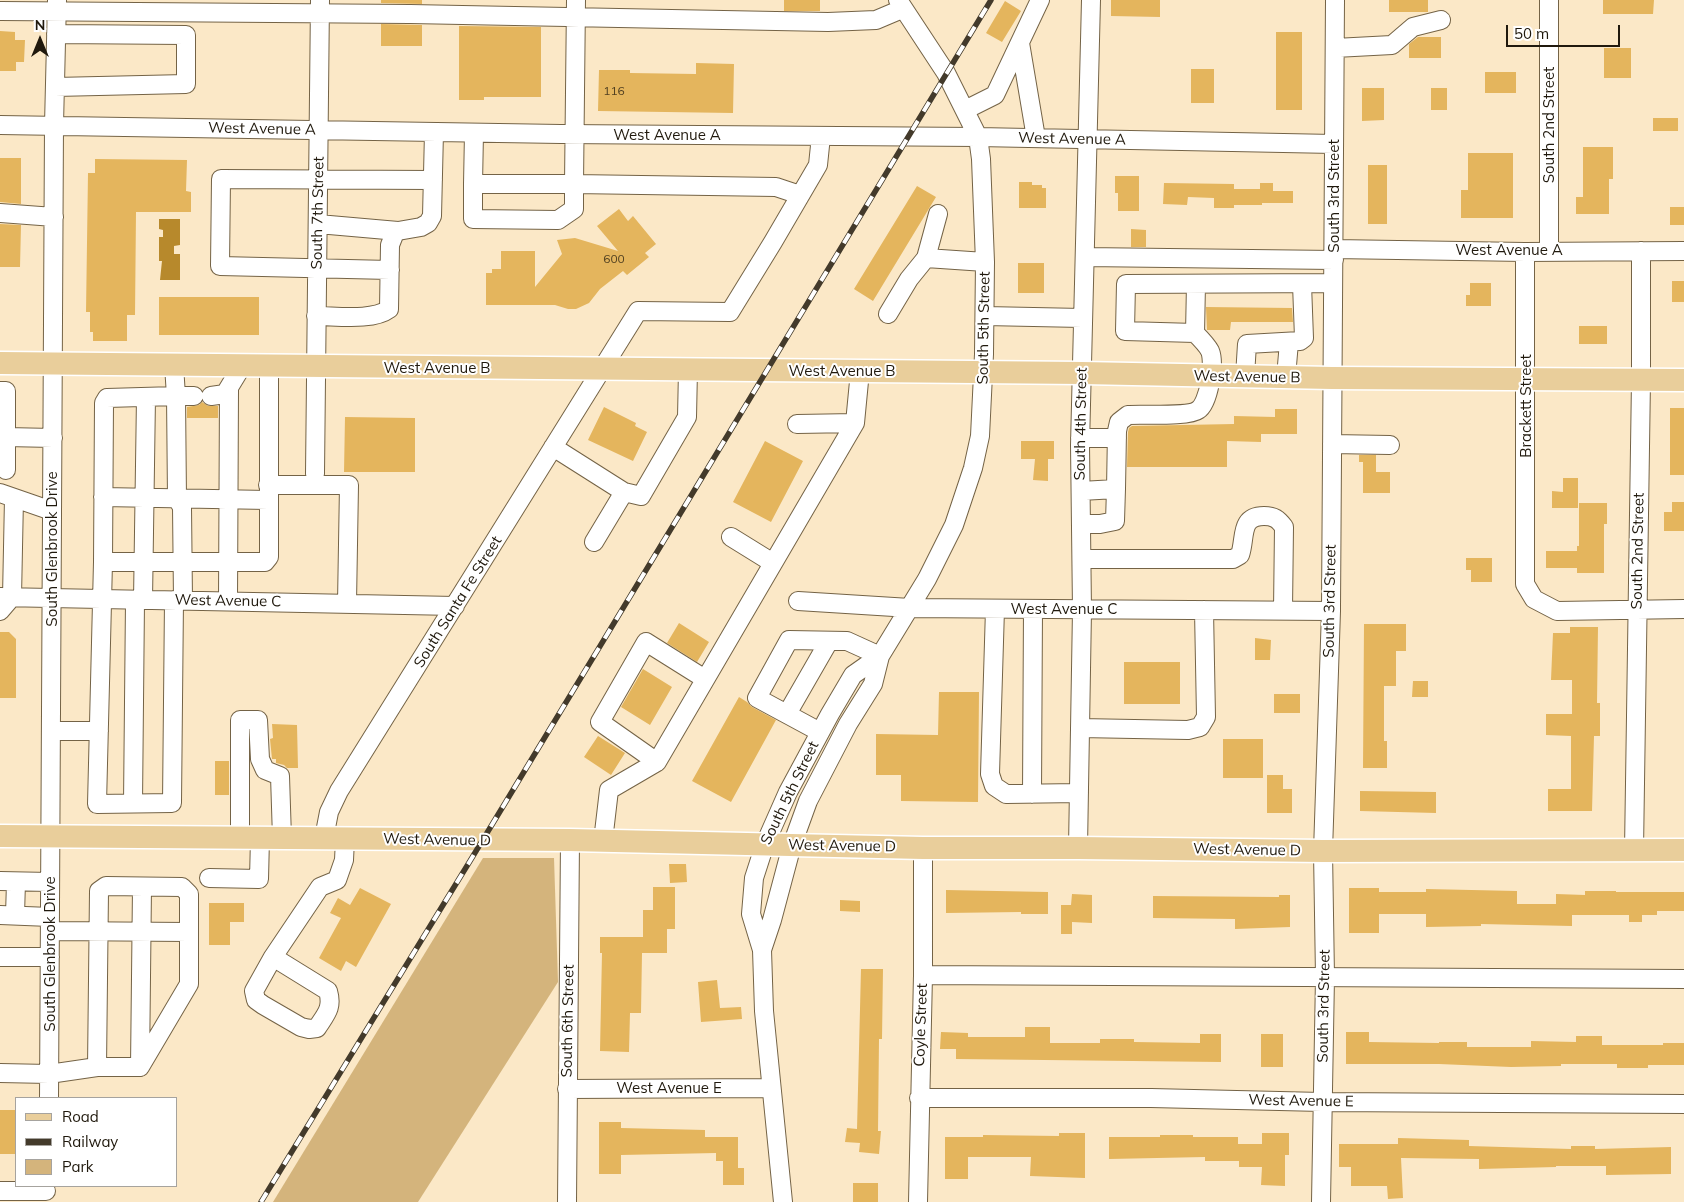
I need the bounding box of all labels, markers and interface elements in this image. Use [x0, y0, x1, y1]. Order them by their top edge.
north arrow [15, 15, 65, 65]
scale bar [1509, 15, 1623, 47]
text: N [35, 16, 45, 34]
text: 50 m [1514, 24, 1549, 43]
street label: South 2nd Street [1540, 67, 1558, 183]
house number: 116 [603, 84, 625, 98]
street label: West Avenue A [208, 119, 316, 139]
street label: West Avenue A [613, 126, 721, 144]
street label: West Avenue A [1018, 129, 1126, 149]
street label: South 3rd Street [1325, 139, 1343, 253]
street label: South 7th Street [308, 156, 328, 270]
street label: West Avenue A [1455, 241, 1563, 259]
house number: 600 [603, 252, 625, 266]
street label: South 5th Street [974, 271, 994, 385]
street label: Brackett Street [1517, 354, 1535, 458]
street label: West Avenue B [384, 359, 490, 377]
street label: West Avenue B [789, 362, 895, 380]
street label: South 4th Street [1071, 367, 1091, 481]
street label: West Avenue B [1193, 367, 1301, 387]
street label: South Glenbrook Drive [43, 471, 61, 627]
street label: South 2nd Street [1628, 492, 1648, 610]
street label: South Santa Fe Street [410, 533, 506, 671]
street label: South 3rd Street [1320, 544, 1340, 658]
street label: West Avenue C [174, 591, 282, 611]
street label: West Avenue C [1011, 600, 1117, 618]
street label: South 5th Street [757, 738, 823, 848]
street label: West Avenue D [383, 830, 491, 850]
street label: West Avenue D [788, 836, 896, 856]
street label: West Avenue D [1193, 840, 1301, 860]
street label: South Glenbrook Drive [41, 876, 59, 1032]
street label: South 3rd Street [1314, 949, 1334, 1063]
street label: South 6th Street [558, 964, 578, 1078]
street label: Coyle Street [911, 983, 931, 1067]
street label: West Avenue E [616, 1079, 722, 1097]
street label: West Avenue E [1248, 1091, 1354, 1111]
legend [15, 1097, 178, 1187]
text: Road [62, 1107, 99, 1126]
text: Railway [62, 1132, 118, 1151]
text: Park [62, 1157, 94, 1176]

